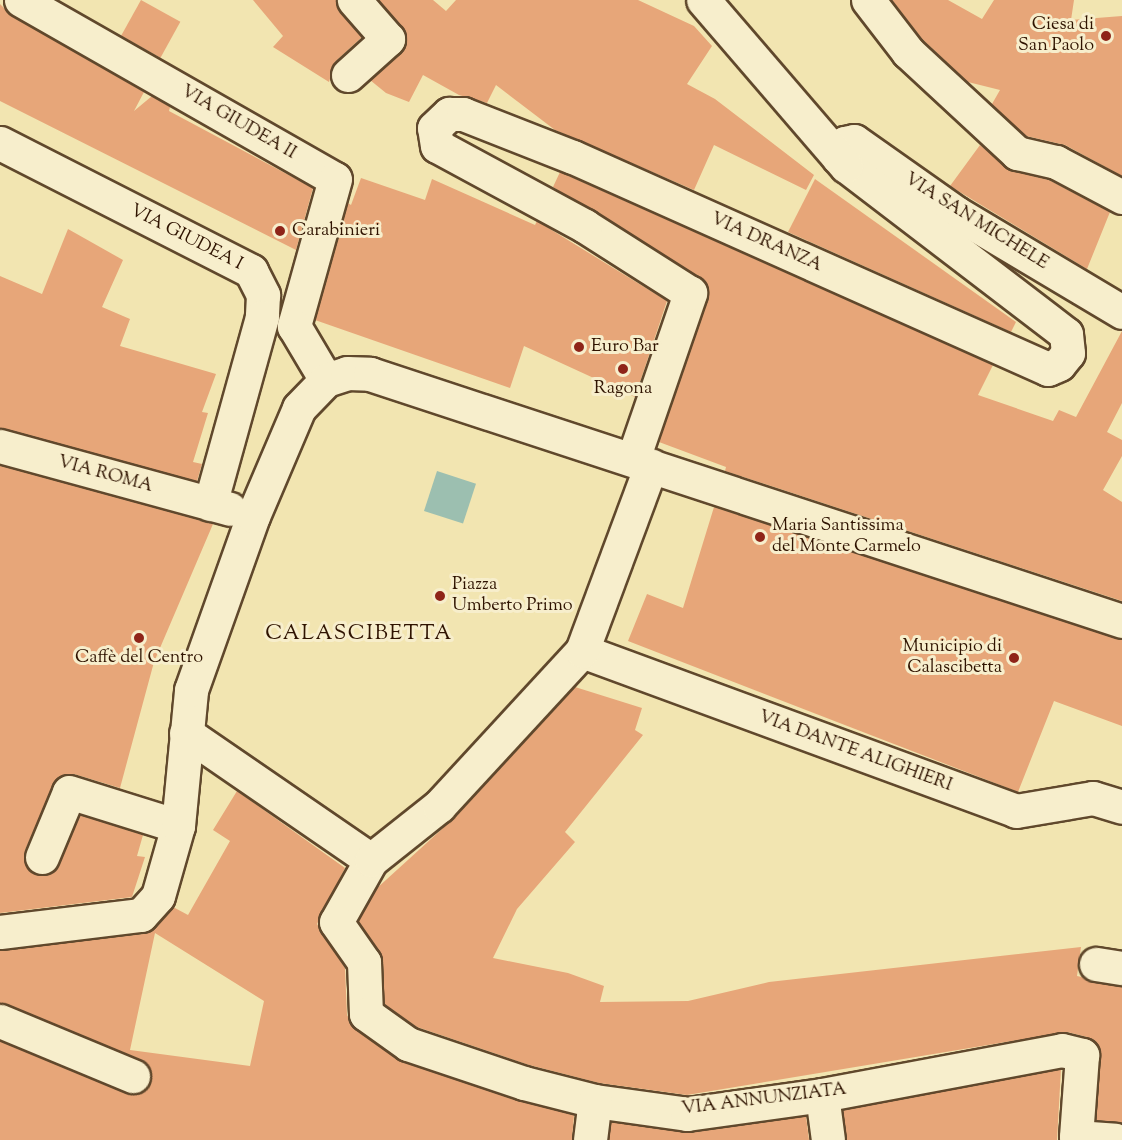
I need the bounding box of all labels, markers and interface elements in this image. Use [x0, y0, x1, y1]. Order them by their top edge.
place label: Ciesa di San Paolo [1018, 15, 1094, 57]
marker: Ciesa di San Paolo [1099, 29, 1113, 43]
street label: VIA GIUDEA II [176, 81, 300, 165]
street label: VIA SAN MICHELE [900, 169, 1052, 275]
street label: VIA GIUDEA I [126, 200, 246, 276]
street label: VIA DRANZA [707, 209, 825, 277]
place label: Carabinieri [292, 220, 380, 242]
marker: Carabinieri [273, 224, 287, 238]
place label: Euro Bar [591, 336, 659, 358]
marker: Euro Bar [572, 340, 586, 354]
marker: Ragona [616, 362, 630, 376]
place label: Ragona [594, 378, 652, 400]
street label: VIA ROMA [55, 452, 155, 498]
place label: Maria Santissima del Monte Carmelo [772, 516, 921, 558]
marker: Maria Santissima del Monte Carmelo [753, 530, 767, 544]
place label: Piazza Umberto Primo [452, 575, 573, 618]
marker: Piazza Umberto Primo [433, 589, 447, 603]
district label: CALASCIBETTA [265, 621, 453, 647]
marker: Caffè del Centro [132, 631, 146, 645]
place label: Municipio di Calascibetta [903, 637, 1002, 680]
place label: Caffè del Centro [75, 647, 203, 669]
marker: Municipio di Calascibetta [1007, 651, 1021, 665]
street label: VIA DANTE ALIGHIERI [755, 707, 955, 797]
street label: VIA ANNUNZIATA [680, 1079, 848, 1121]

